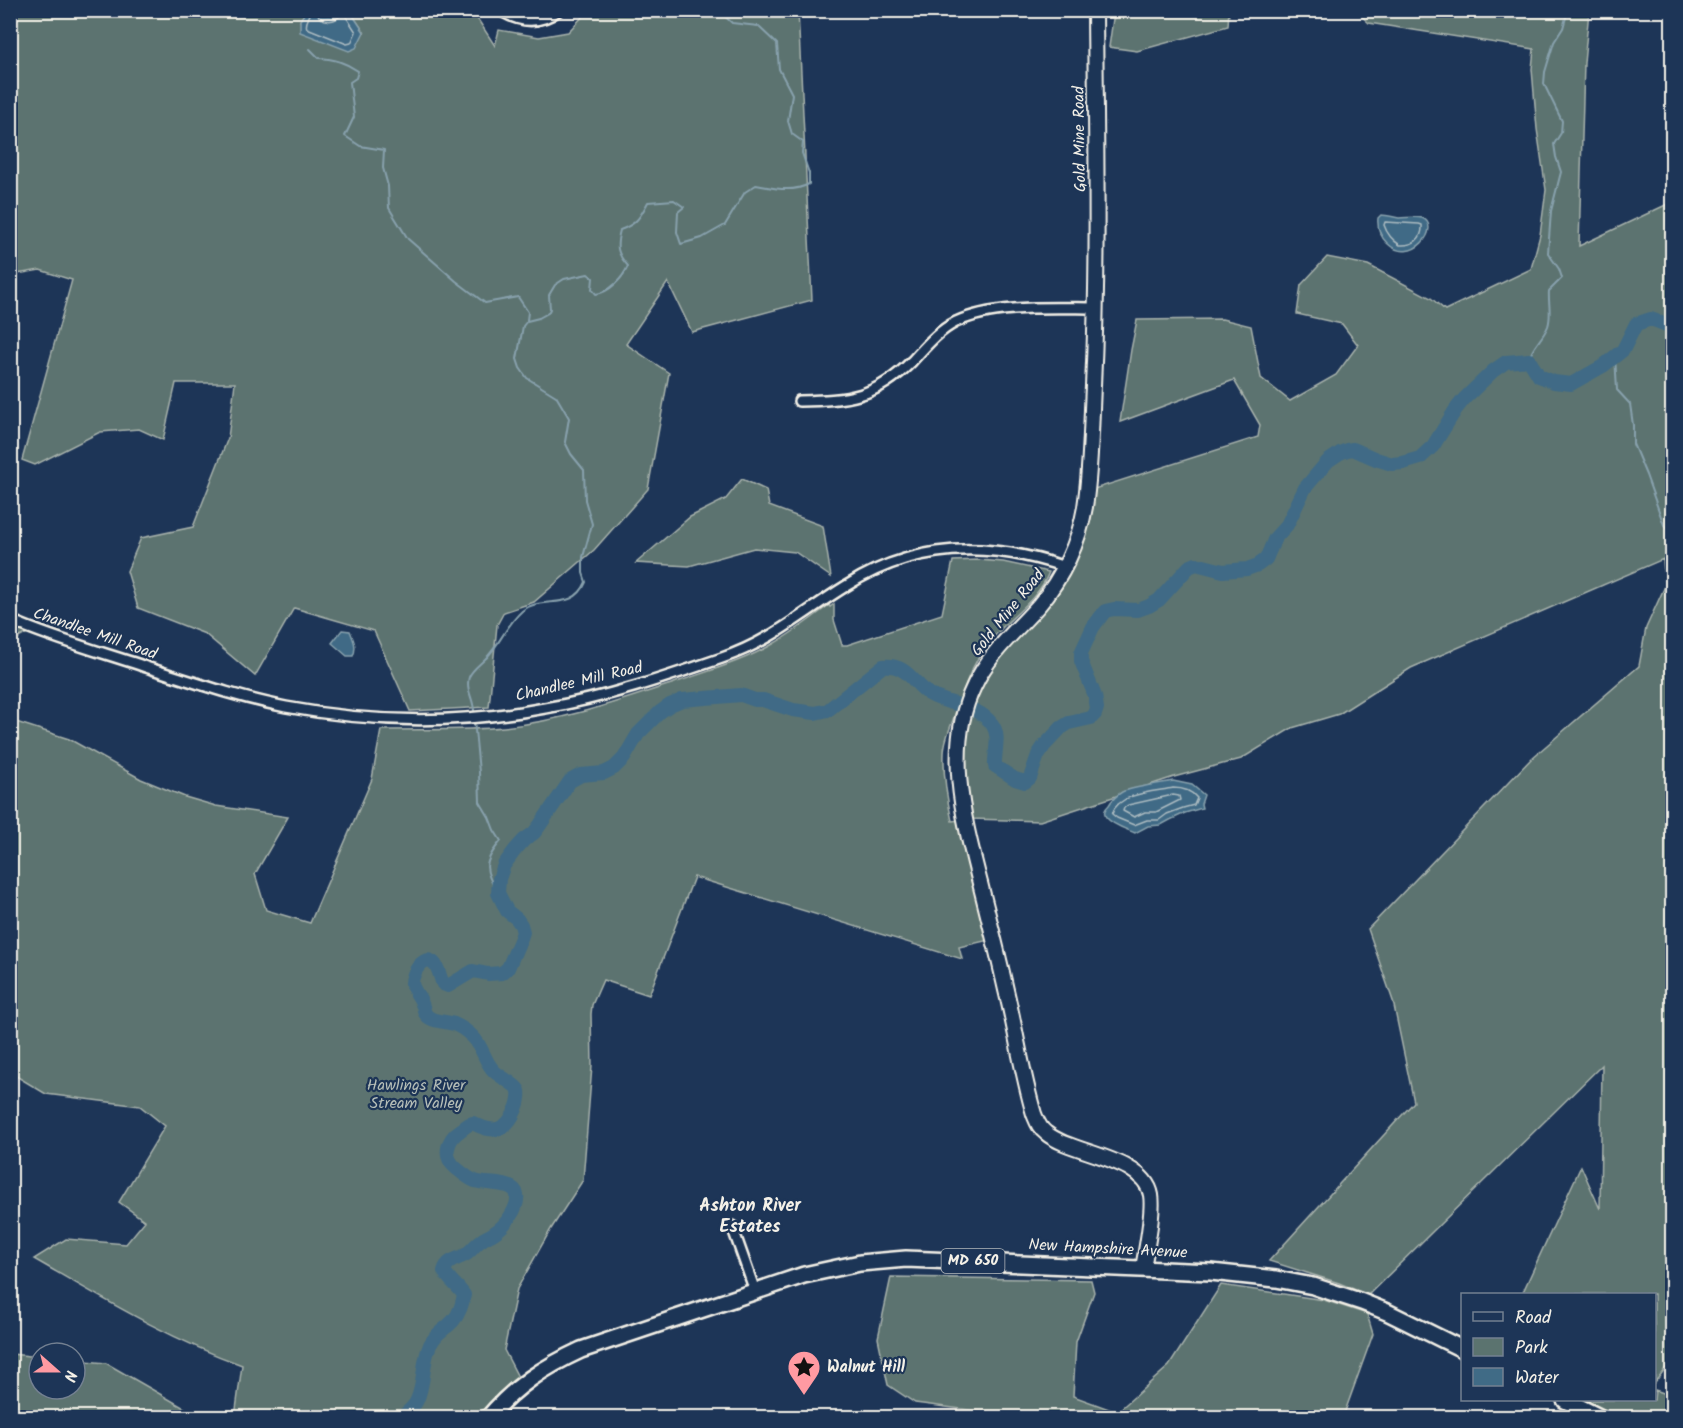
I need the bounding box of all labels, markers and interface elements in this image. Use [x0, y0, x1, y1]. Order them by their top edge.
street label: Gold Mine Road [1067, 85, 1093, 192]
street label: Gold Mine Road [965, 563, 1052, 662]
street label: Chandlee Mill Road [30, 601, 161, 667]
street label: Chandlee Mill Road [513, 655, 646, 709]
park label: Hawlings River Stream Valley [367, 1073, 467, 1116]
district label: Ashton River Estates [699, 1192, 802, 1242]
street label: New Hampshire Avenue [1028, 1232, 1188, 1266]
road number: MD 650 [942, 1249, 1004, 1273]
legend [1461, 1293, 1656, 1401]
text: Road [1515, 1304, 1552, 1333]
text: Park [1515, 1334, 1548, 1363]
north arrow [27, 1341, 87, 1401]
place icon: Walnut Hill [786, 1349, 822, 1396]
place label: Walnut Hill [827, 1355, 906, 1380]
text: Water [1515, 1364, 1560, 1393]
text: N [56, 1367, 83, 1385]

